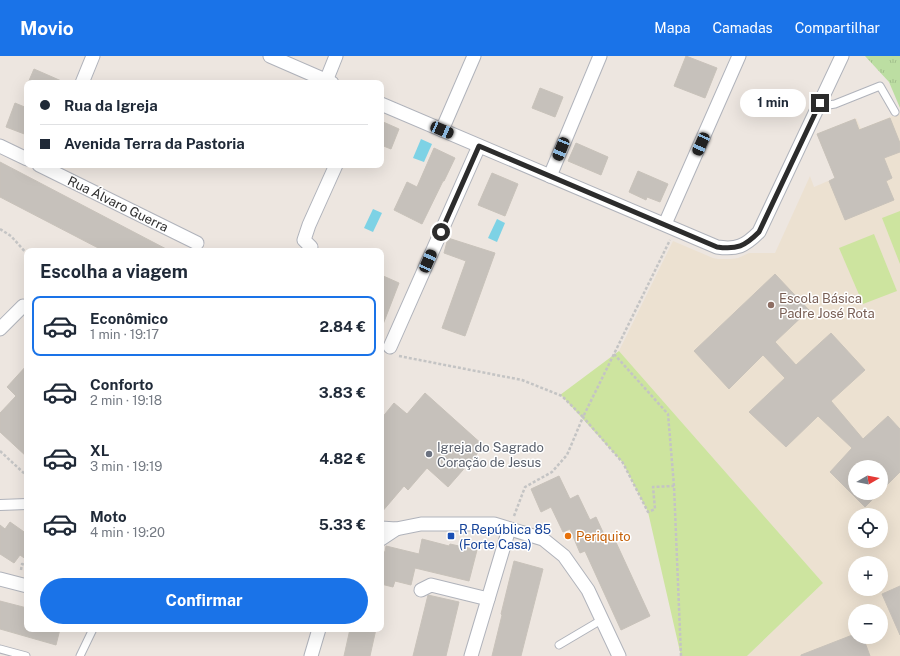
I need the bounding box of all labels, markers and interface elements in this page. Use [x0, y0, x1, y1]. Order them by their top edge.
text: Movio [20, 17, 74, 39]
text: Mapa [654, 20, 690, 36]
text: Camadas [712, 20, 773, 36]
text: Compartilhar [795, 20, 880, 36]
callout: 1 min [740, 89, 806, 117]
route end [811, 94, 829, 112]
text: 1 min [757, 95, 789, 110]
text: Rua da Igreja [64, 97, 158, 114]
car [429, 120, 455, 140]
car [691, 131, 711, 157]
text: Avenida Terra da Pastoria [64, 135, 245, 152]
car [551, 136, 571, 162]
street label: Rua Álvaro Guerra [65, 172, 171, 235]
route start [432, 223, 450, 241]
car [418, 248, 438, 274]
text: Escolha a viagem [40, 261, 188, 282]
place label: Escola Básica Padre José Rota [779, 291, 875, 321]
marker: Escola Básica Padre José Rota [766, 300, 776, 310]
icon: car [42, 308, 78, 344]
text: Econômico [90, 310, 168, 327]
text: 2.84 € [319, 318, 366, 335]
text: 1 min · 19:17 [90, 327, 159, 342]
icon: car [42, 374, 78, 410]
text: Conforto [90, 376, 153, 393]
text: 3.83 € [319, 384, 366, 401]
text: 2 min · 19:18 [90, 393, 162, 408]
icon: car [42, 440, 78, 476]
place label: Igreja do Sagrado Coração de Jesus [437, 440, 544, 470]
text: XL [90, 442, 109, 459]
marker: Igreja do Sagrado Coração de Jesus [424, 449, 434, 459]
text: 4.82 € [319, 450, 366, 467]
text: 3 min · 19:19 [90, 459, 162, 474]
north arrow [848, 460, 888, 500]
map controls [848, 460, 888, 644]
icon: car [42, 506, 78, 542]
text: Moto [90, 508, 127, 525]
button: locate [848, 508, 888, 548]
text: 5.33 € [319, 516, 366, 533]
place label: R República 85 (Forte Casa) [459, 522, 551, 552]
text: 4 min · 19:20 [90, 525, 165, 540]
place label: Periquito [576, 529, 631, 544]
marker: R República 85 (Forte Casa) [446, 531, 456, 541]
marker: Periquito [563, 531, 573, 541]
button: + [848, 556, 888, 596]
button: Confirmar [40, 578, 368, 624]
button: − [848, 604, 888, 644]

